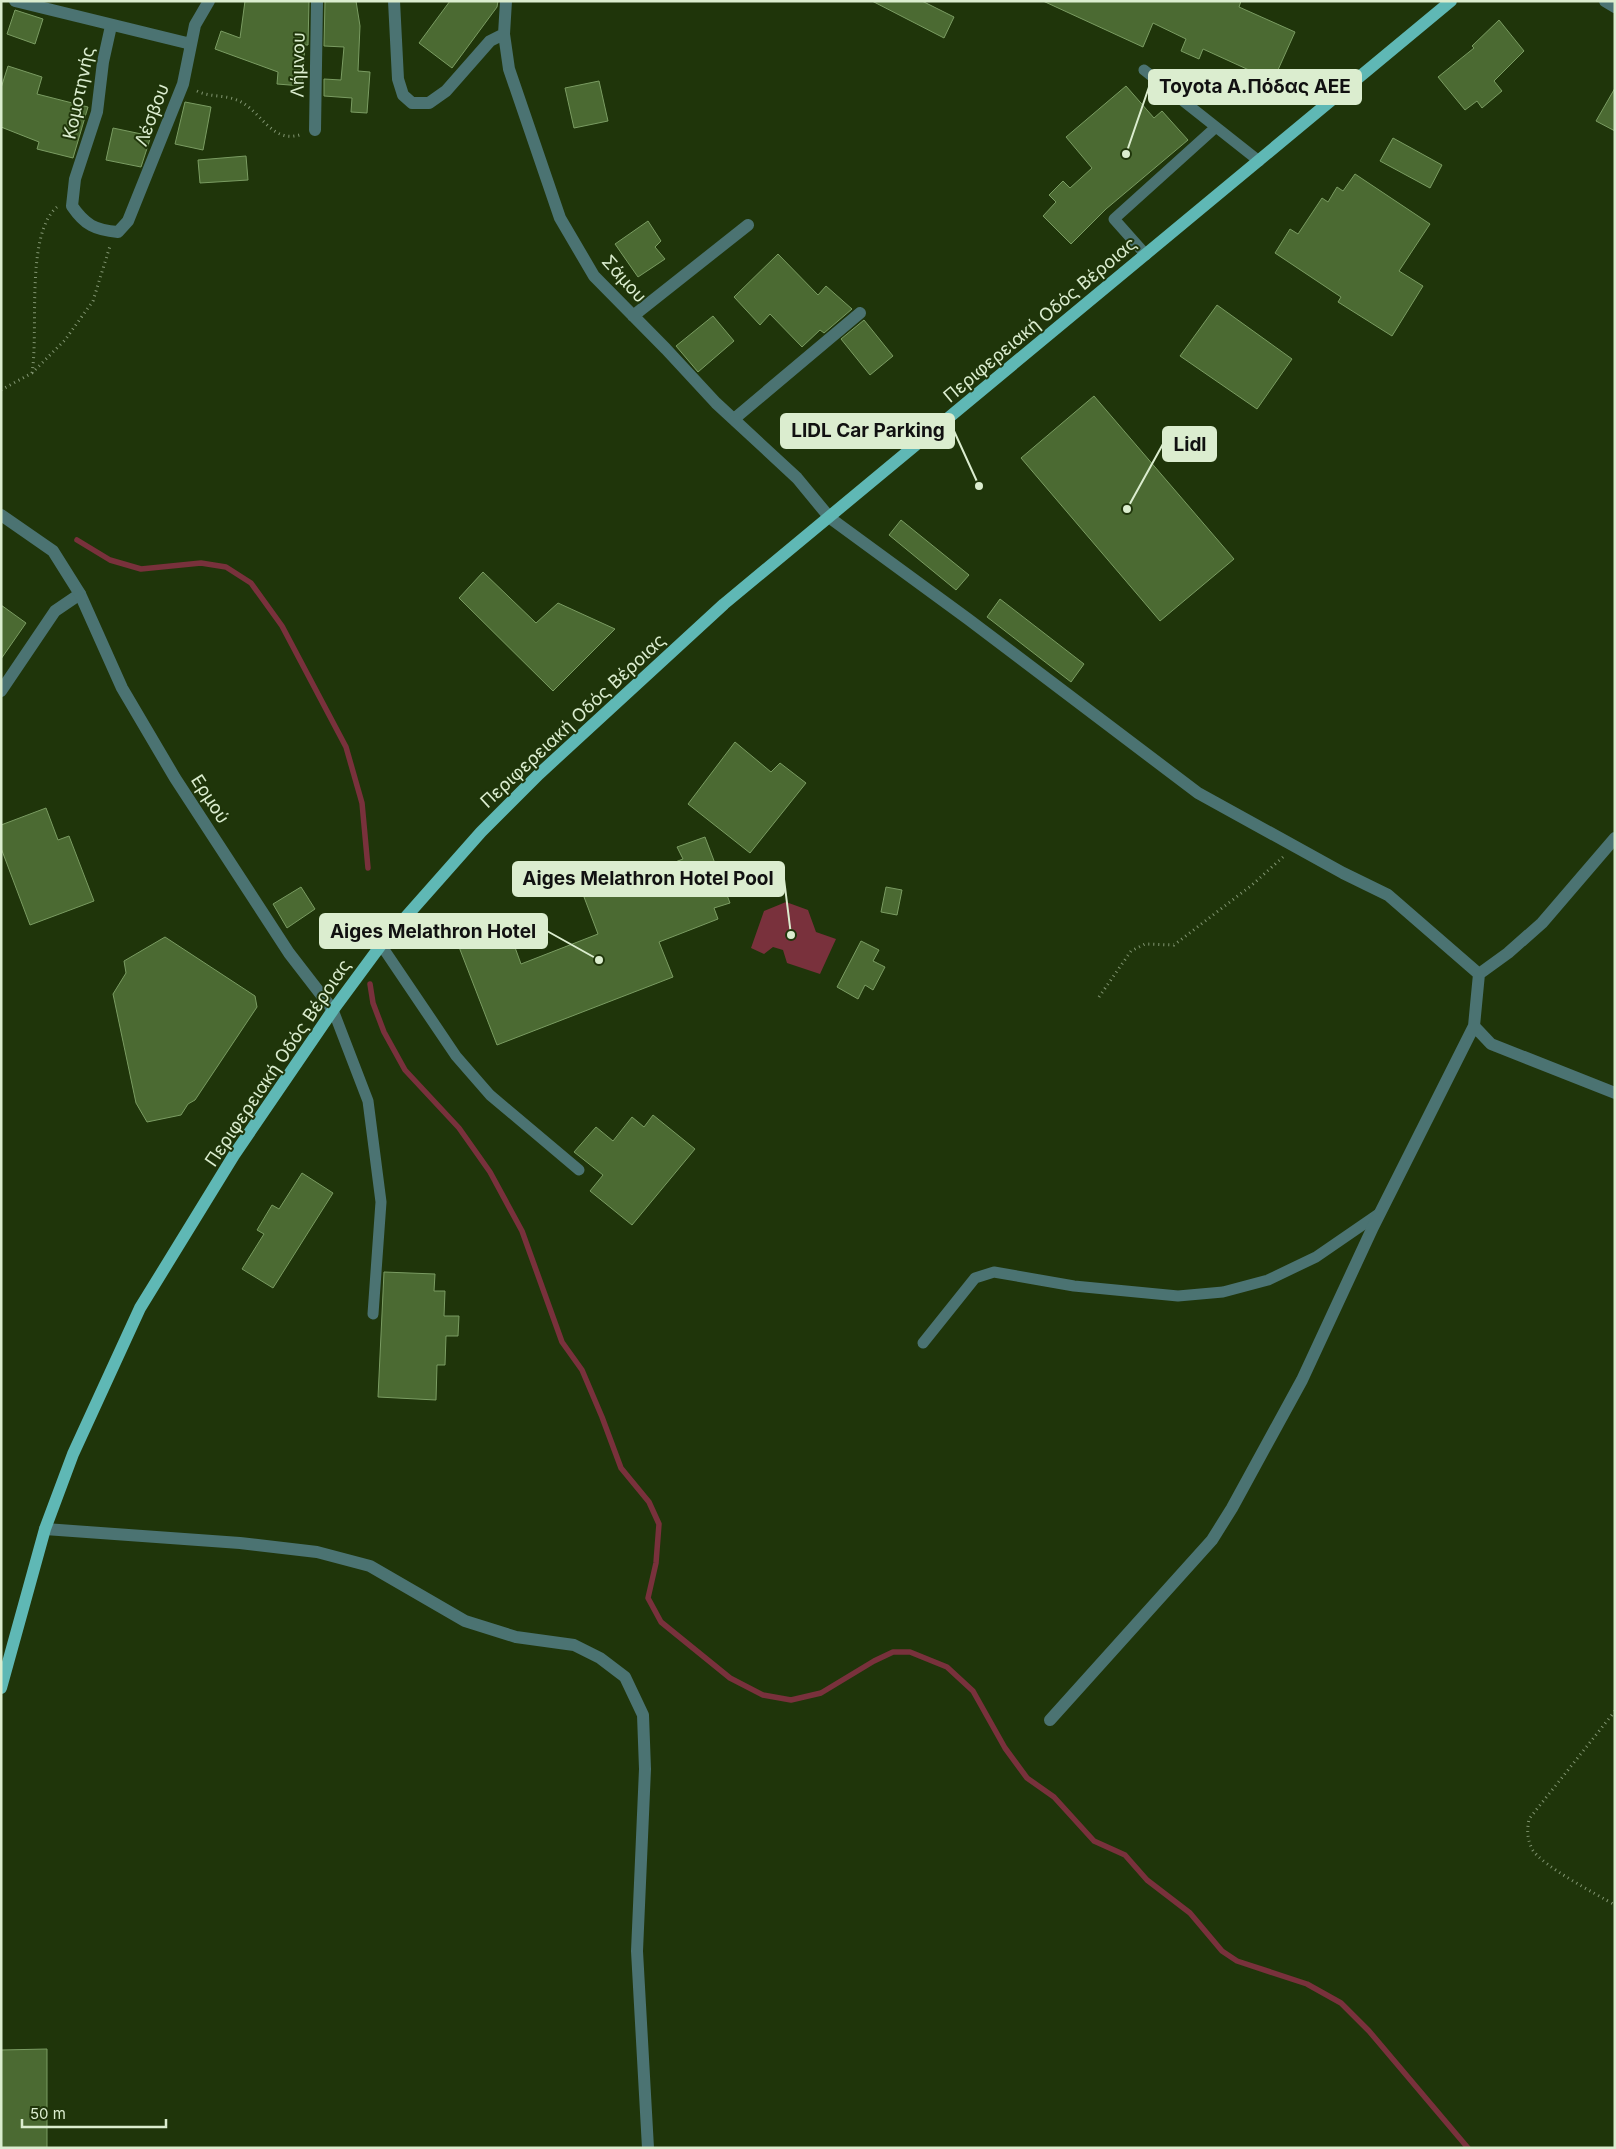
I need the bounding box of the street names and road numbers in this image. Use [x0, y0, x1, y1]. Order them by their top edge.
street label: Λήμνου [286, 32, 309, 98]
street label: Κομοτηνής [58, 45, 99, 141]
street label: Λέσβου [130, 81, 173, 149]
street label: Περιφερειακή Οδός Βέροιας [939, 233, 1140, 406]
street label: Σάμου [598, 251, 651, 307]
street label: Περιφερειακή Οδός Βέροιας [476, 629, 669, 812]
street label: Ερμού [187, 770, 234, 827]
street label: Περιφερειακή Οδός Βέροιας [200, 955, 355, 1170]

